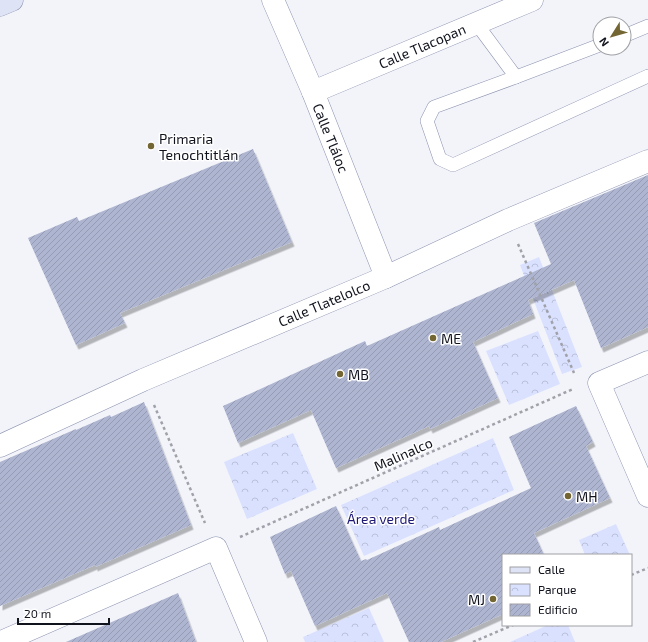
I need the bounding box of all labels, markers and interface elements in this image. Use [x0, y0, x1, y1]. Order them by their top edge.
north arrow [592, 16, 632, 56]
street label: Calle Tlacopan [376, 20, 468, 72]
text: N [596, 35, 611, 49]
street label: Calle Tláloc [309, 101, 353, 175]
place label: Primaria Tenochtitlán [159, 130, 238, 163]
marker: Primaria Tenochtitlán [146, 141, 156, 151]
street label: Calle Tlatelolco [276, 276, 373, 330]
place label: ME [441, 330, 461, 347]
marker: ME [428, 333, 438, 343]
place label: MB [348, 366, 369, 383]
marker: MB [335, 369, 345, 379]
street label: Malinalco [371, 434, 435, 474]
place label: MH [576, 488, 598, 505]
marker: MH [563, 491, 573, 501]
park label: Área verde [347, 510, 415, 527]
legend [502, 554, 632, 626]
text: Calle [538, 562, 565, 576]
text: Parque [538, 582, 576, 596]
place label: MJ [468, 591, 485, 608]
marker: MJ [488, 594, 498, 604]
scale bar [18, 600, 109, 626]
text: Edificio [538, 602, 578, 616]
text: 20 m [24, 606, 51, 620]

